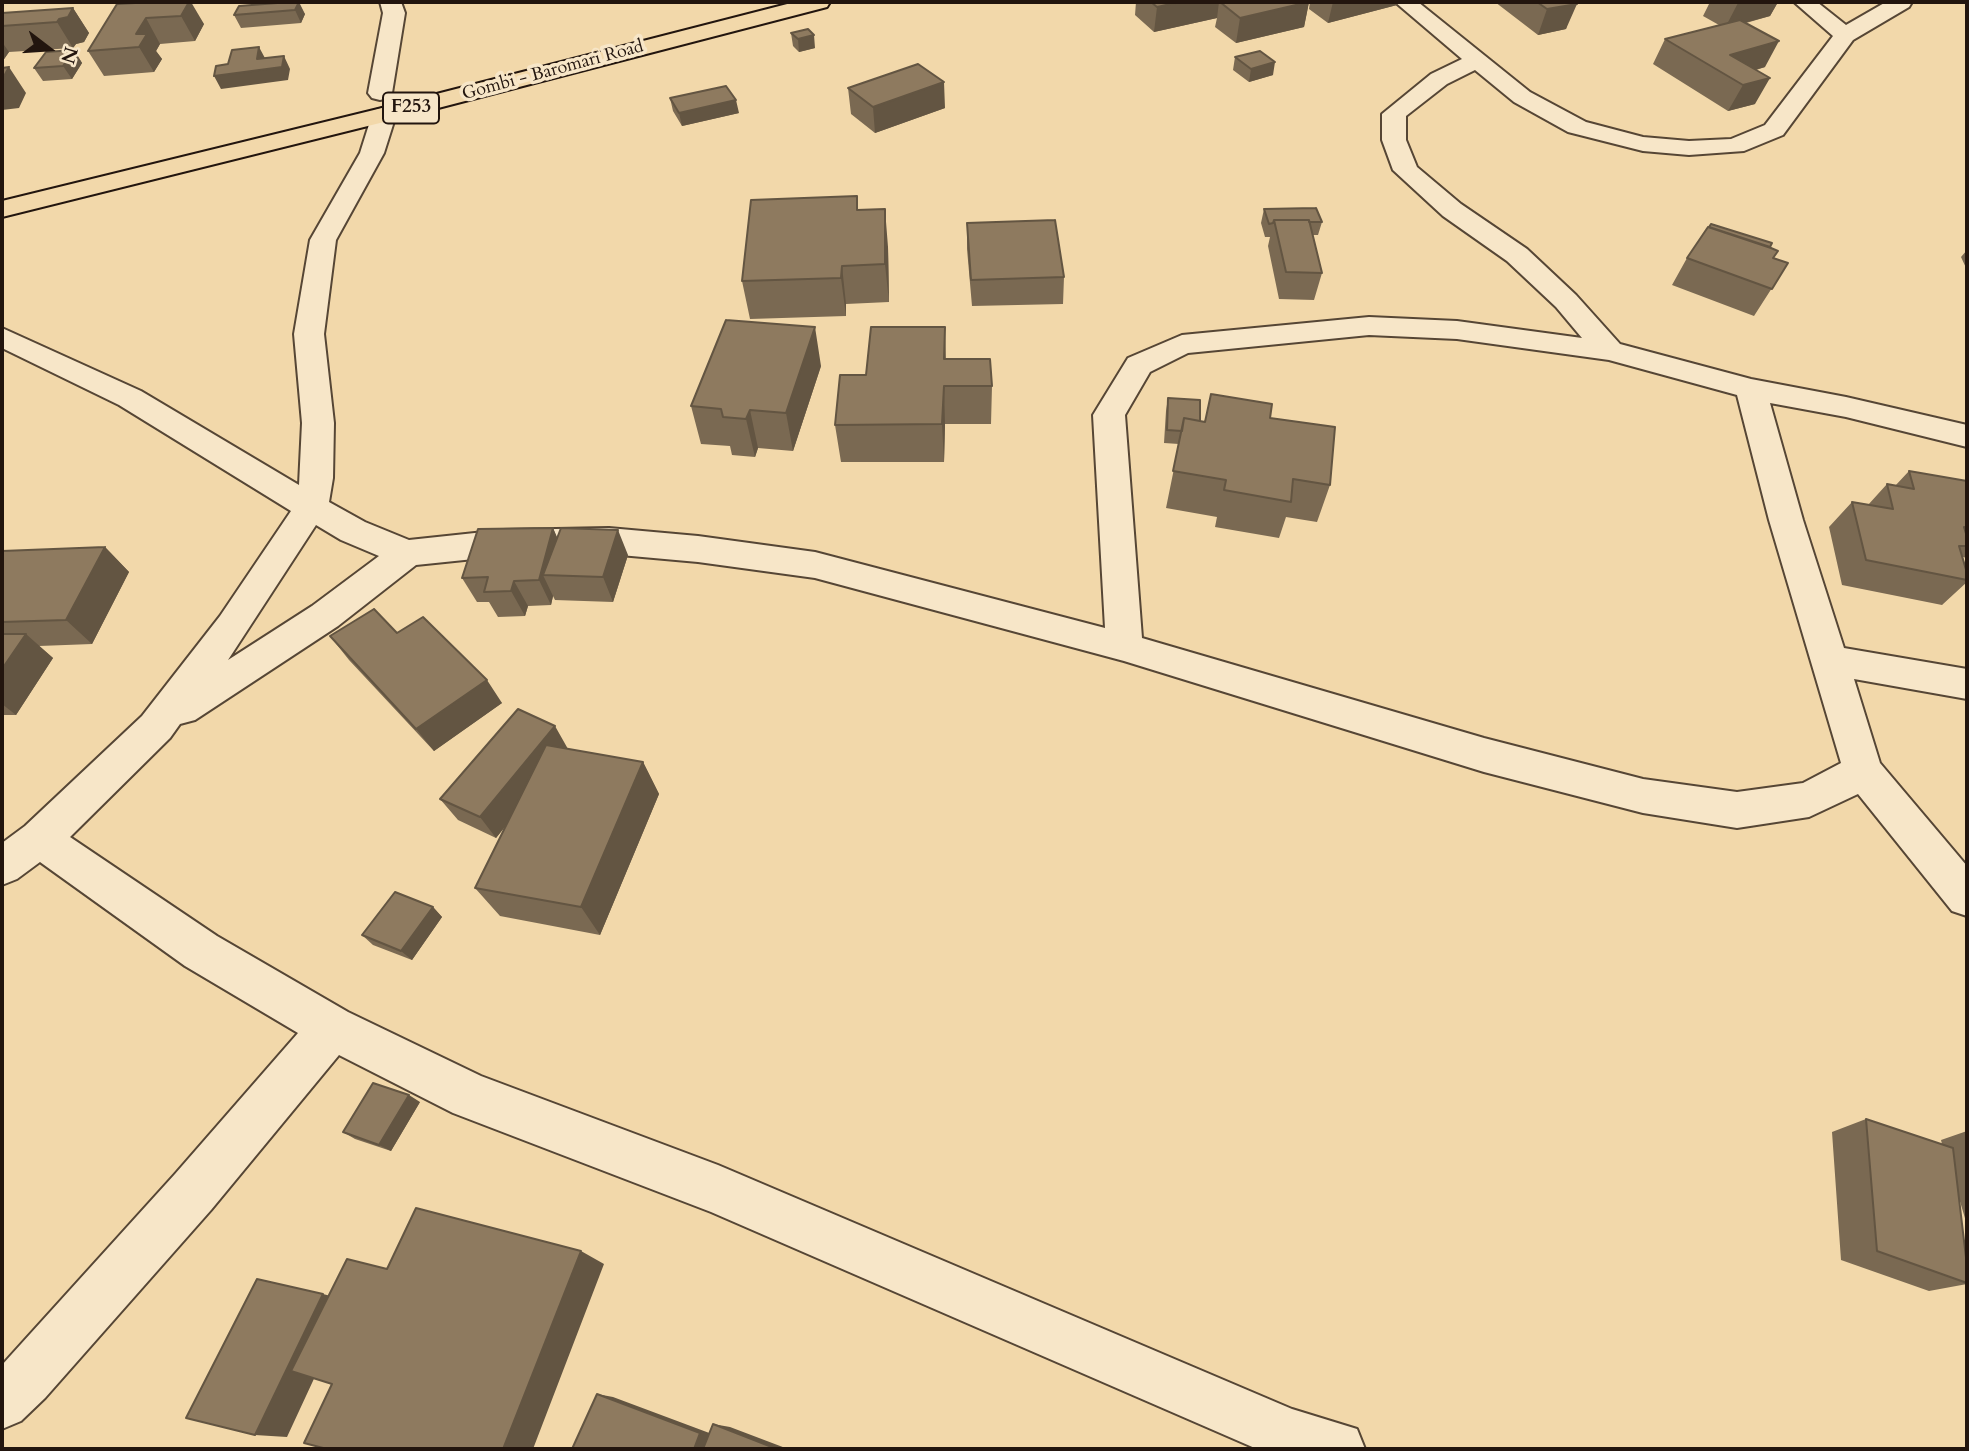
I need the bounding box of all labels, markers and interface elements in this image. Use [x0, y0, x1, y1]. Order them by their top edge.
north arrow [14, 14, 84, 84]
street label: Gombi - Baromari Road [460, 36, 646, 106]
text: N [54, 43, 84, 67]
road number: F253 [383, 92, 439, 124]

